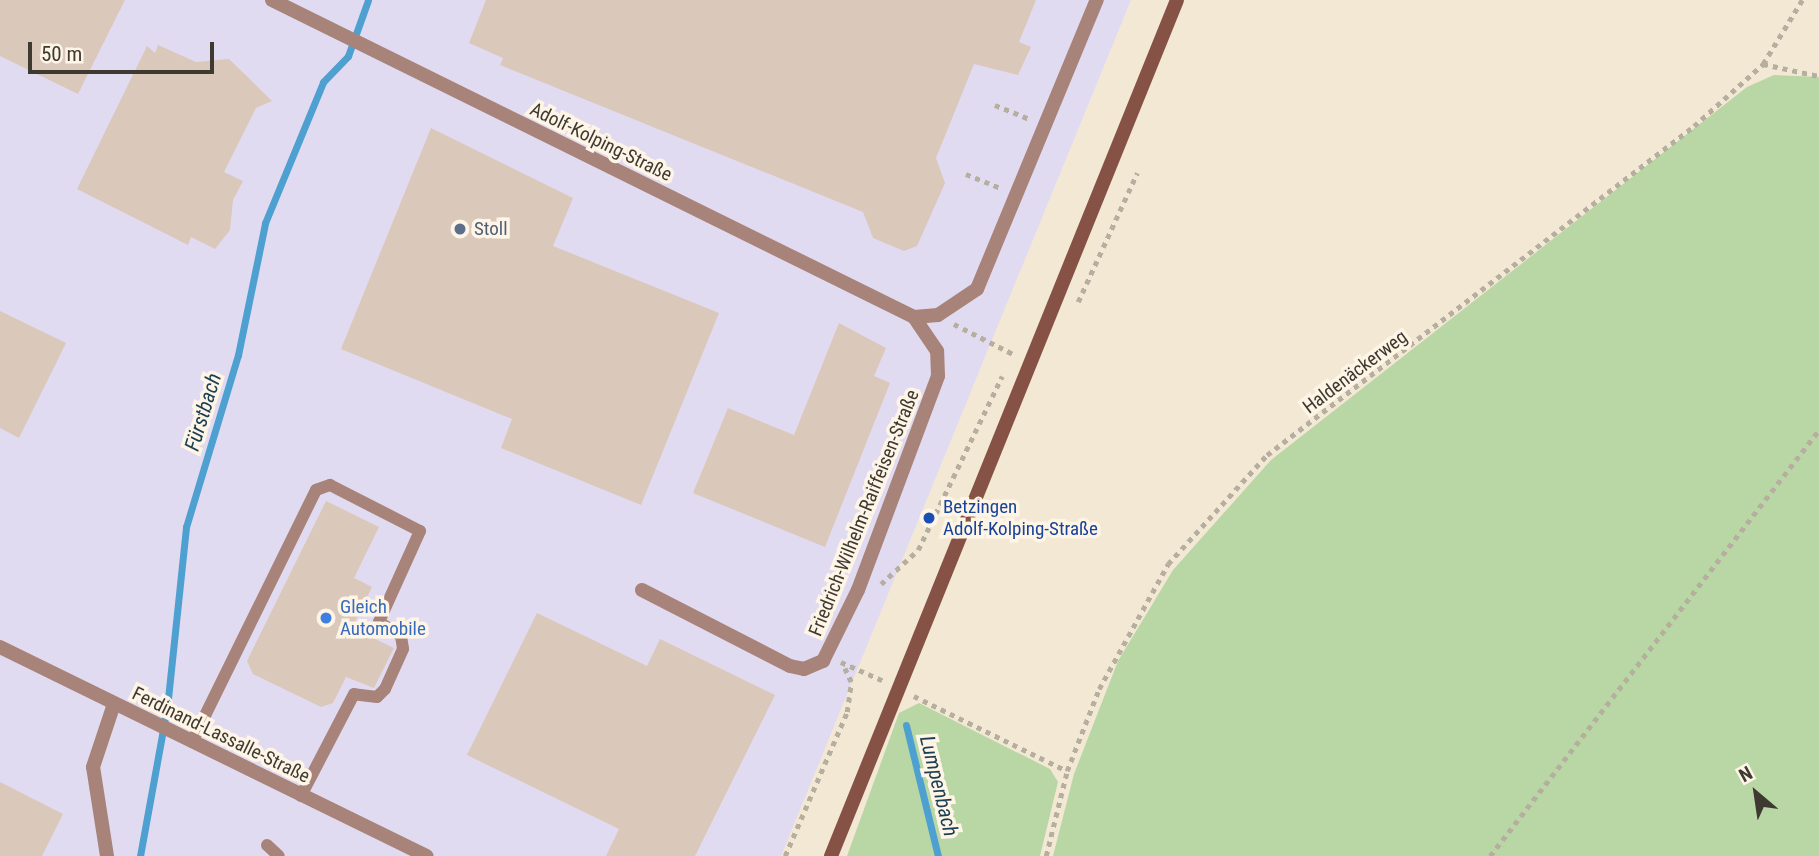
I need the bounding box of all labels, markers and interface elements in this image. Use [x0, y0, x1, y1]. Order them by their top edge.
scale bar [32, 28, 217, 72]
text: 50 m [41, 42, 82, 66]
street label: Adolf-Kolping-Straße [526, 98, 676, 186]
place label: Stoll [474, 218, 508, 240]
marker: Stoll [452, 221, 468, 237]
street label: Haldenäckerweg [1298, 325, 1412, 419]
water label: Fürstbach [179, 370, 227, 454]
street label: Friedrich-Wilhelm-Raiffeisen-Straße [804, 386, 924, 640]
place label: Betzingen Adolf-Kolping-Straße [943, 496, 1098, 540]
marker: Betzingen Adolf-Kolping-Straße [921, 510, 937, 526]
place label: Gleich Automobile [340, 596, 426, 640]
marker: Gleich Automobile [318, 610, 334, 626]
street label: Ferdinand-Lassalle-Straße [129, 682, 313, 788]
water label: Lumpenbach [914, 733, 964, 839]
north arrow [1721, 758, 1791, 828]
text: N [1735, 761, 1756, 787]

